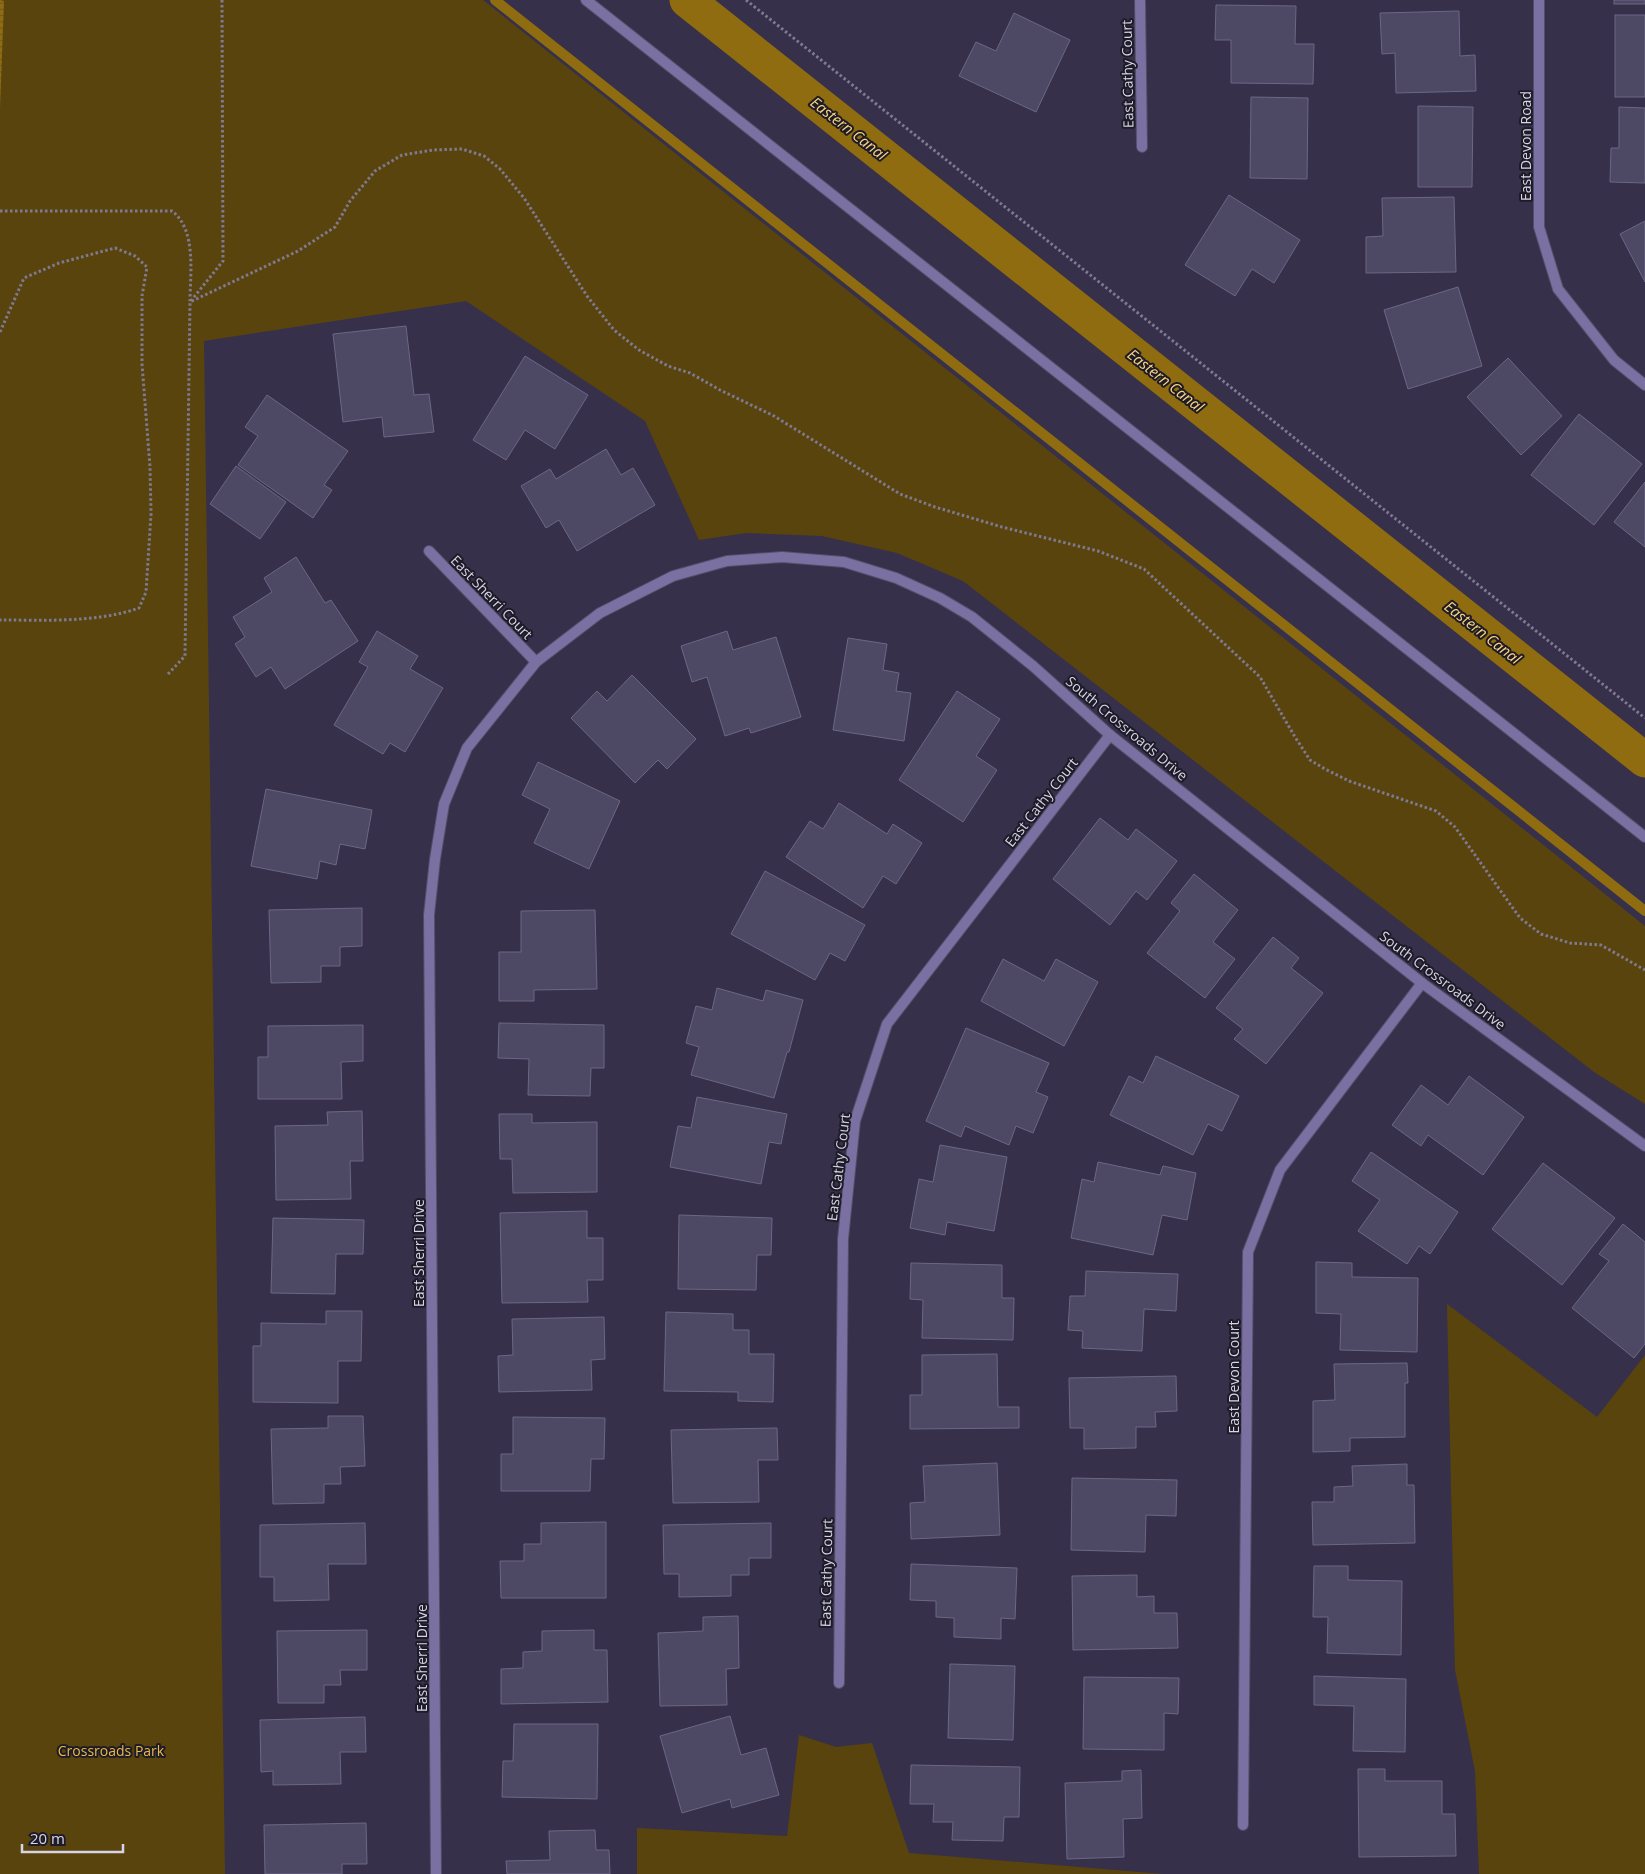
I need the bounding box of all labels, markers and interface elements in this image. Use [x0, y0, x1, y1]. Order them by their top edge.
street label: East Cathy Court [1117, 20, 1137, 128]
street label: East Devon Road [1516, 91, 1535, 201]
water label: Eastern Canal [807, 92, 892, 165]
water label: Eastern Canal [1124, 344, 1209, 417]
street label: East Sherri Court [447, 551, 537, 643]
water label: Eastern Canal [1441, 596, 1526, 669]
street label: South Crossroads Drive [1062, 671, 1192, 785]
street label: East Cathy Court [1000, 754, 1082, 850]
street label: South Crossroads Drive [1376, 926, 1510, 1034]
street label: East Cathy Court [822, 1112, 854, 1222]
street label: East Sherri Drive [409, 1199, 428, 1307]
street label: East Devon Court [1224, 1320, 1243, 1434]
street label: East Cathy Court [816, 1519, 836, 1627]
street label: East Sherri Drive [412, 1604, 431, 1712]
park label: Crossroads Park [58, 1741, 165, 1760]
scale bar [22, 1822, 124, 1854]
text: 20 m [30, 1828, 65, 1848]

